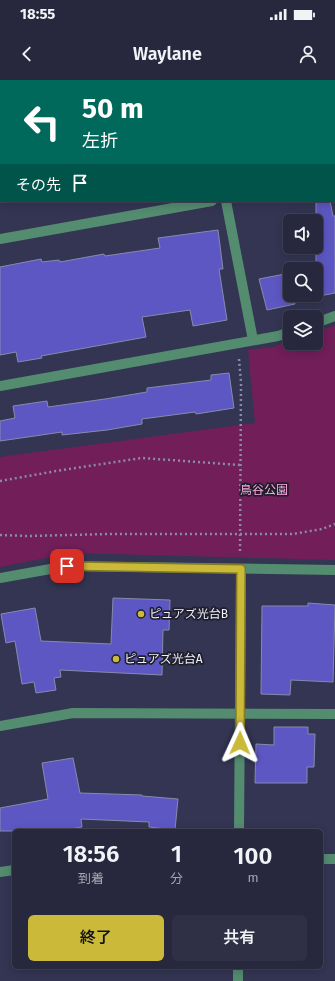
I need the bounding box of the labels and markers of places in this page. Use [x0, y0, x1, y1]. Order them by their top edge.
pin [50, 549, 84, 583]
place label: ピュアズ光台B [149, 607, 228, 621]
marker: ピュアズ光台B [136, 609, 146, 619]
place label: ピュアズ光台A [124, 652, 203, 666]
marker: ピュアズ光台A [111, 654, 121, 664]

